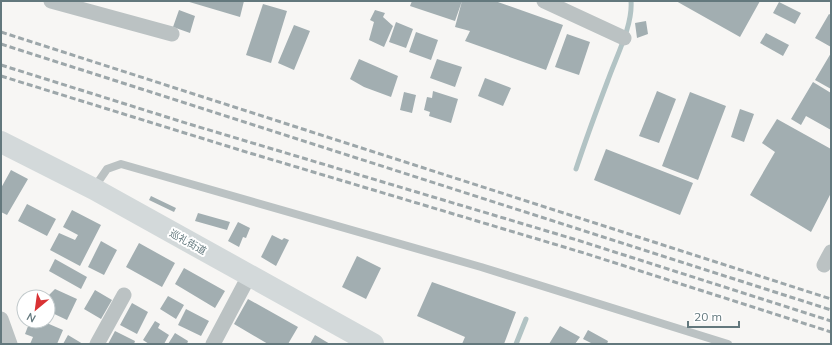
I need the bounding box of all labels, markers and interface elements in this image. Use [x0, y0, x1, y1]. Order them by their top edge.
street label: 巡礼街道 [167, 227, 209, 257]
north arrow [16, 289, 56, 329]
scale bar [688, 303, 739, 329]
text: 20 m [694, 309, 722, 324]
text: N [24, 310, 38, 326]

